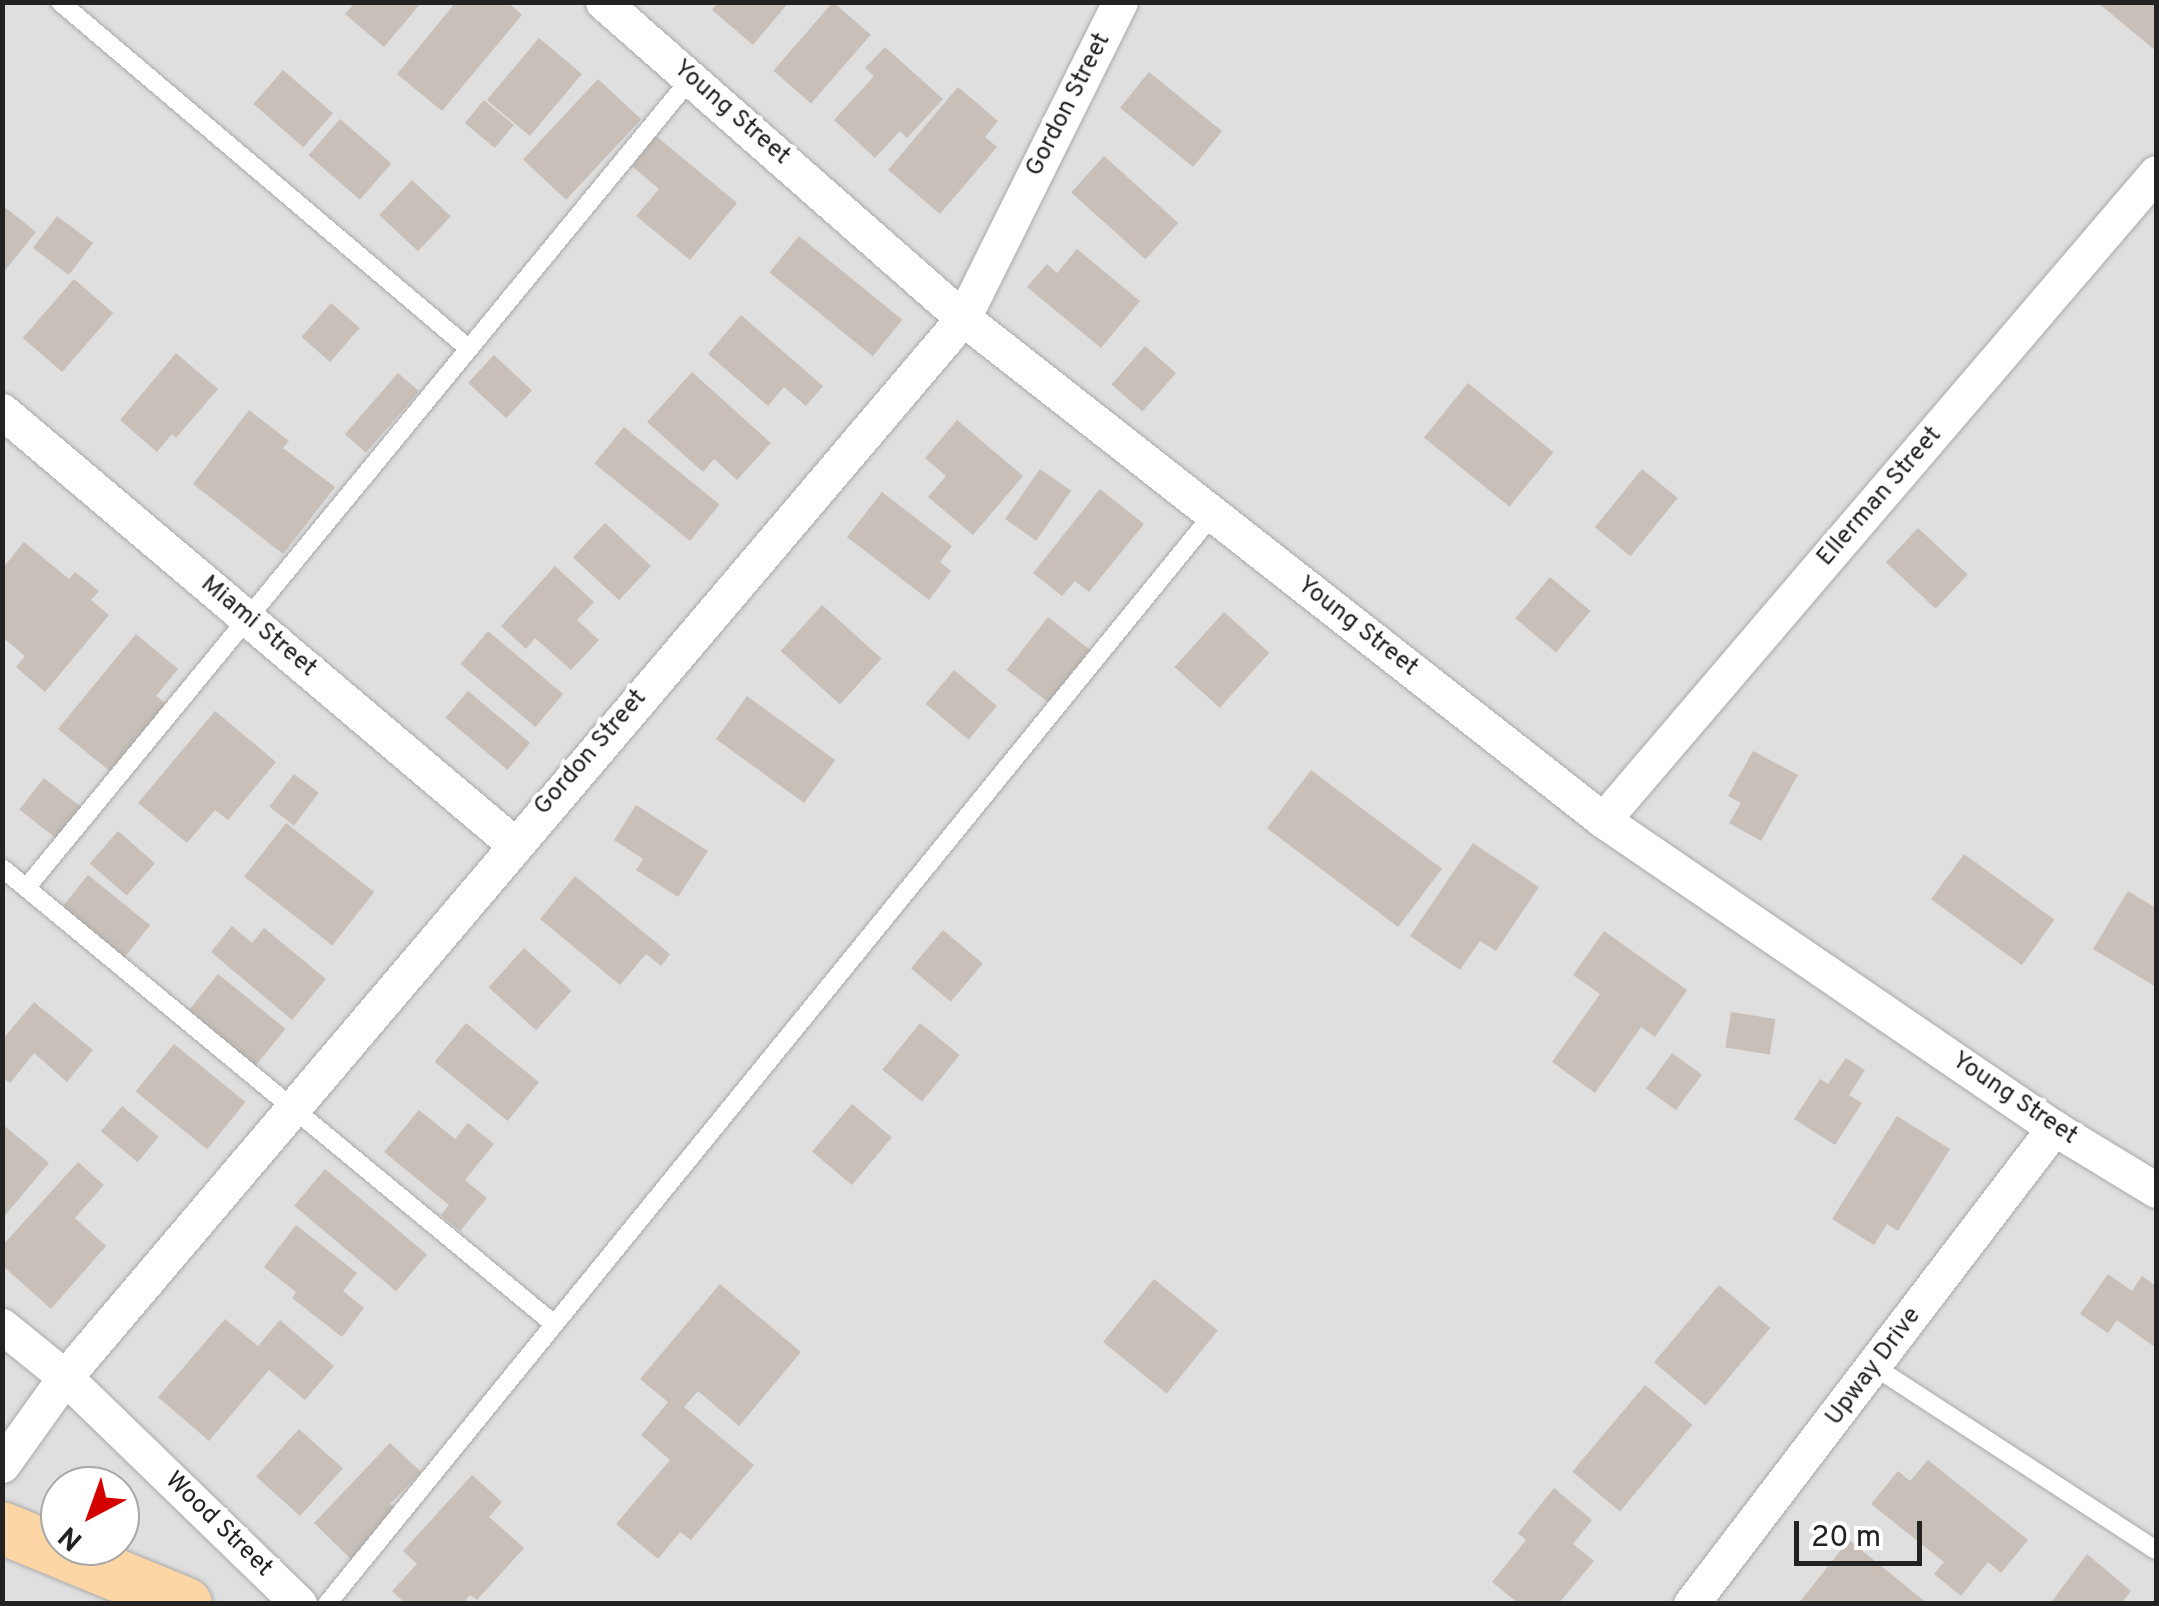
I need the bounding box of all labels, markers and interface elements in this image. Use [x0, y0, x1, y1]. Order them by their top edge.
street label: Gordon Street [1020, 28, 1118, 182]
street label: Young Street [666, 54, 796, 172]
street label: Ellerman Street [1811, 421, 1949, 573]
street label: Miami Street [194, 570, 322, 684]
street label: Young Street [1291, 571, 1423, 683]
street label: Gordon Street [528, 684, 654, 822]
street label: Young Street [1945, 1046, 2083, 1152]
street label: Upway Drive [1820, 1302, 1928, 1432]
north arrow [40, 1466, 140, 1566]
street label: Wood Street [158, 1466, 278, 1584]
scale bar [1799, 1501, 1926, 1563]
text: N [52, 1517, 91, 1557]
text: 20 m [1811, 1520, 1881, 1557]

